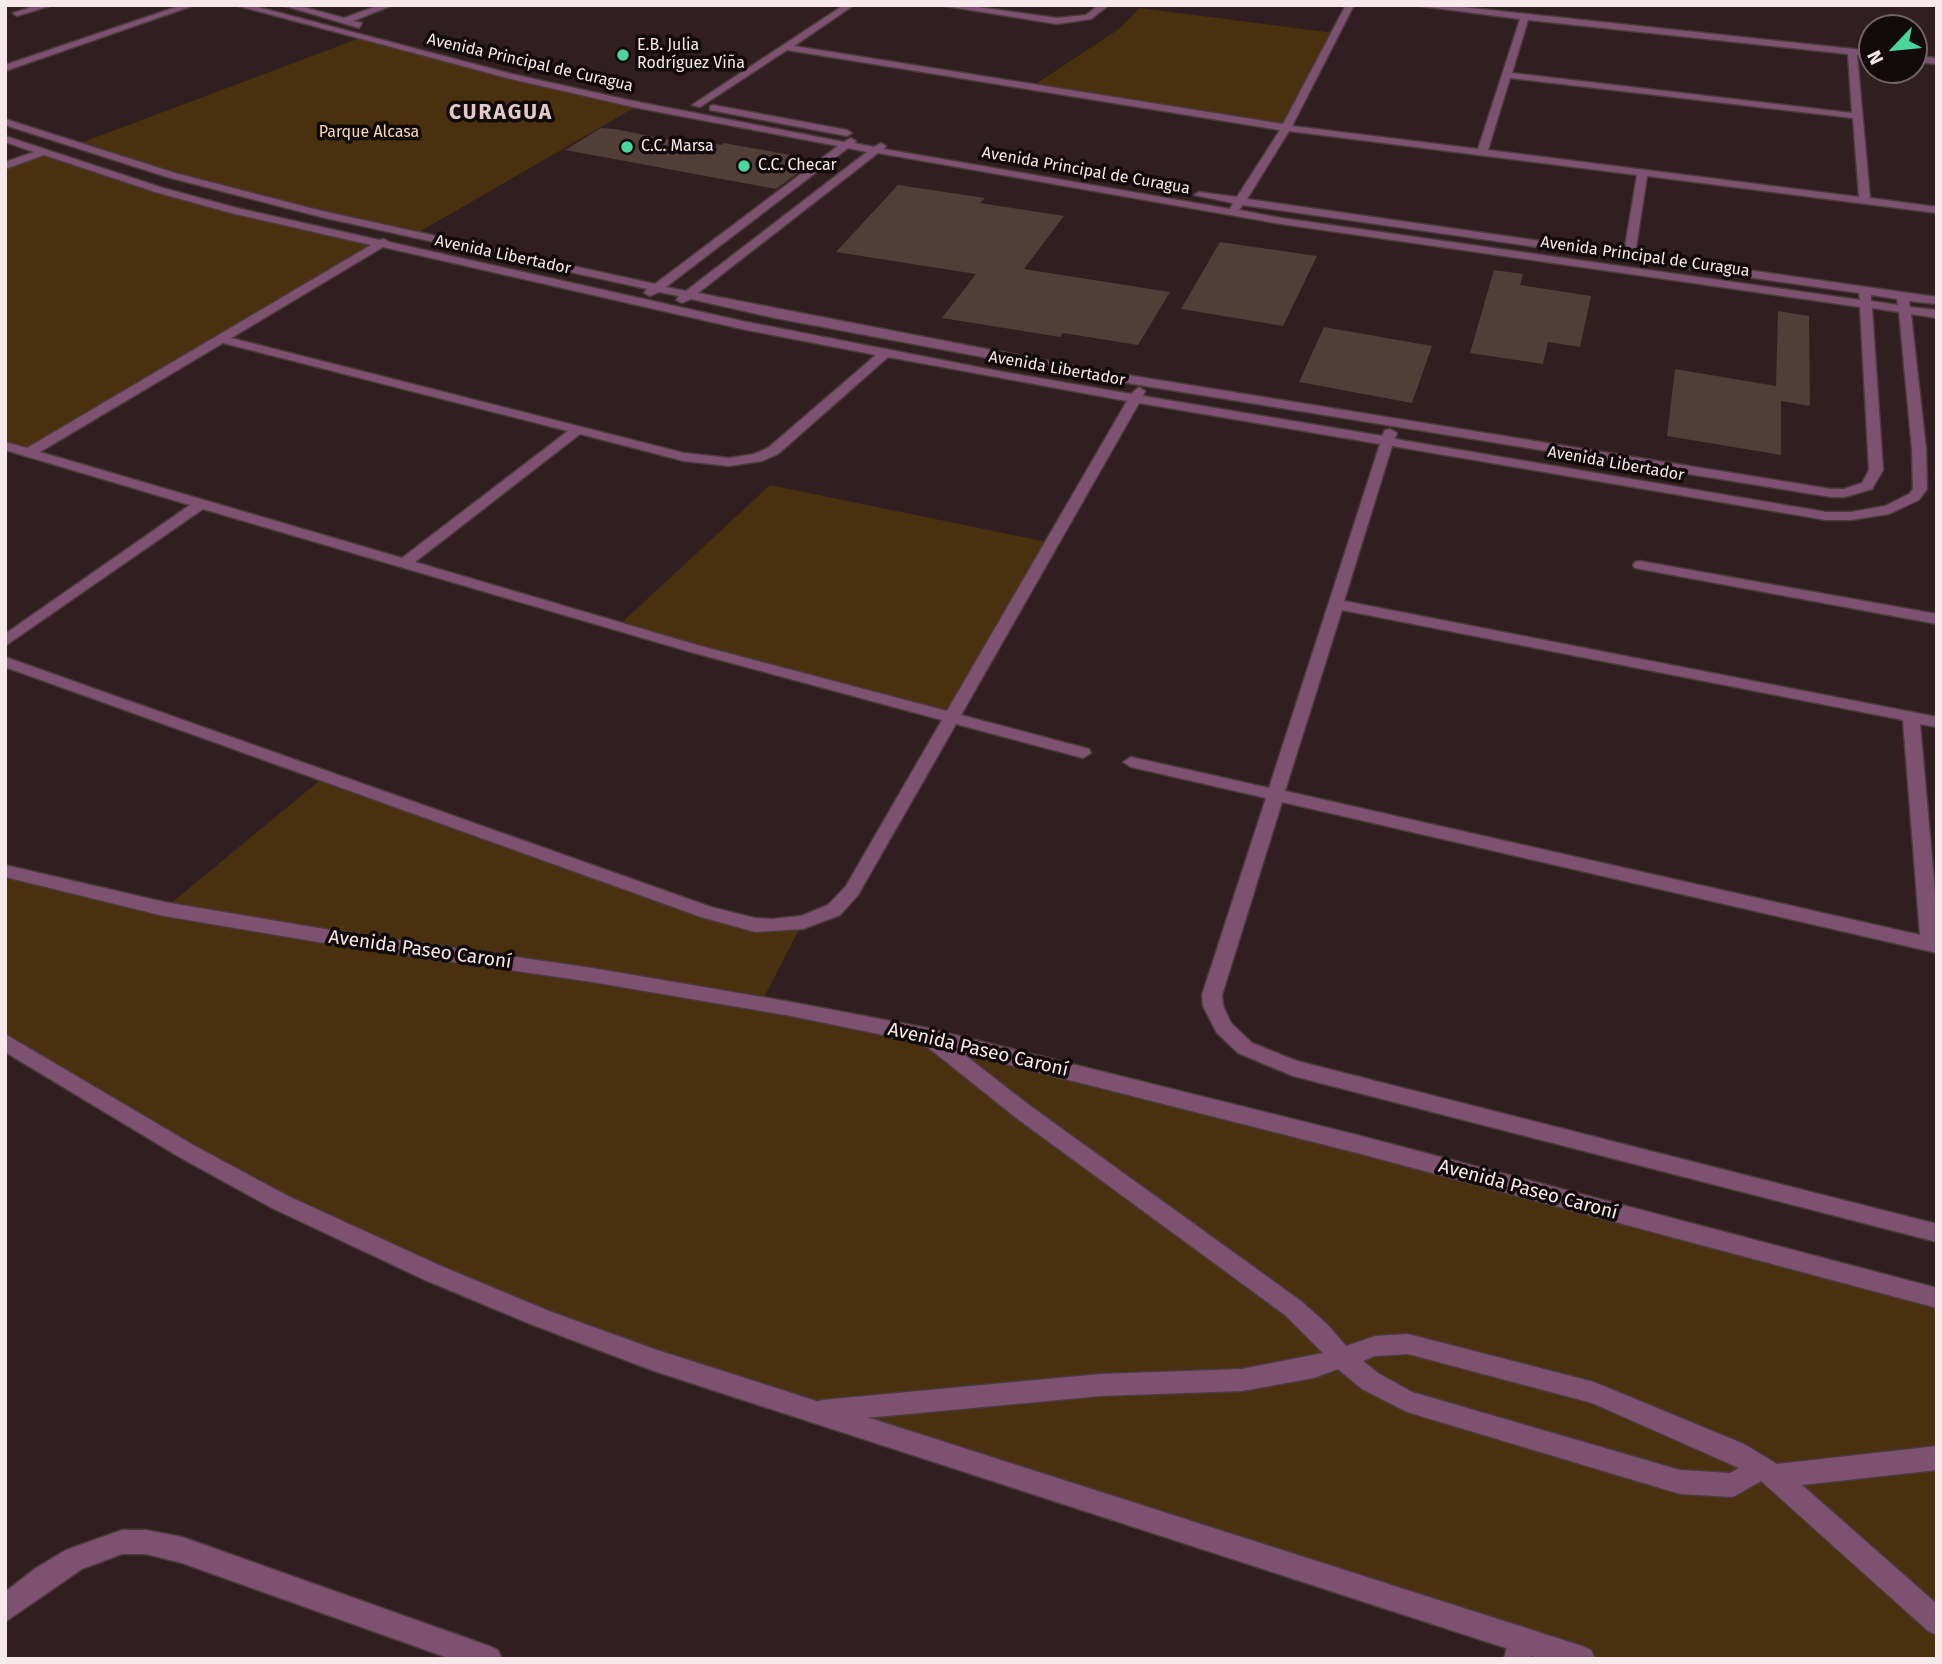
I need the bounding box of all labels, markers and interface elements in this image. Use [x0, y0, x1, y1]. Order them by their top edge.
north arrow [1858, 14, 1928, 84]
street label: Avenida Principal de Curagua [425, 30, 635, 96]
place label: E.B. Julia Rodríguez Viña [637, 36, 745, 74]
marker: E.B. Julia Rodríguez Viña [615, 47, 631, 63]
text: N [1862, 47, 1889, 68]
district label: CURAGUA [450, 100, 552, 126]
park label: Parque Alcasa [319, 123, 419, 143]
place label: C.C. Marsa [641, 137, 714, 157]
marker: C.C. Marsa [619, 139, 635, 155]
street label: Avenida Principal de Curagua [980, 143, 1192, 199]
place label: C.C. Checar [758, 156, 837, 176]
marker: C.C. Checar [736, 158, 752, 174]
street label: Avenida Libertador [433, 231, 573, 279]
street label: Avenida Principal de Curagua [1539, 233, 1751, 281]
street label: Avenida Libertador [987, 348, 1127, 390]
street label: Avenida Libertador [1546, 443, 1686, 485]
street label: Avenida Paseo Caroní [327, 926, 513, 974]
street label: Avenida Paseo Caroní [886, 1018, 1070, 1082]
street label: Avenida Paseo Caroní [1436, 1155, 1620, 1225]

